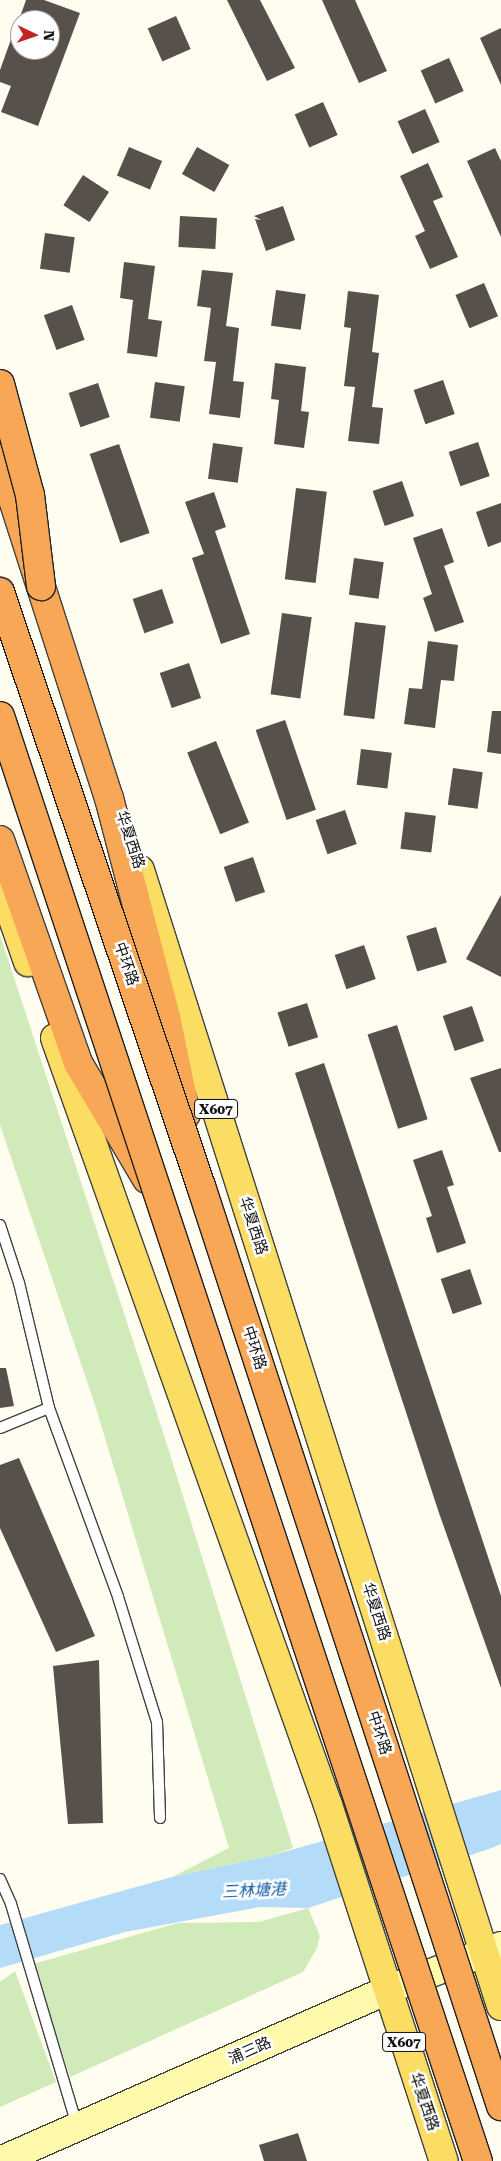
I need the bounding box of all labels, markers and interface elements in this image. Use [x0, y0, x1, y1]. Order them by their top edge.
north arrow [10, 10, 60, 60]
text: N [41, 30, 57, 42]
street label: 华夏西路 [112, 809, 148, 871]
street label: 中环路 [110, 940, 142, 988]
road number: X607 [194, 1098, 238, 1120]
street label: 华夏西路 [235, 1195, 271, 1257]
street label: 中环路 [238, 1324, 270, 1372]
street label: 华夏西路 [358, 1581, 394, 1643]
street label: 中环路 [363, 1709, 395, 1757]
water label: 三林塘港 [222, 1880, 286, 1902]
road number: X607 [382, 2030, 426, 2054]
street label: 浦三路 [226, 2034, 274, 2068]
street label: 华夏西路 [406, 2071, 442, 2133]

